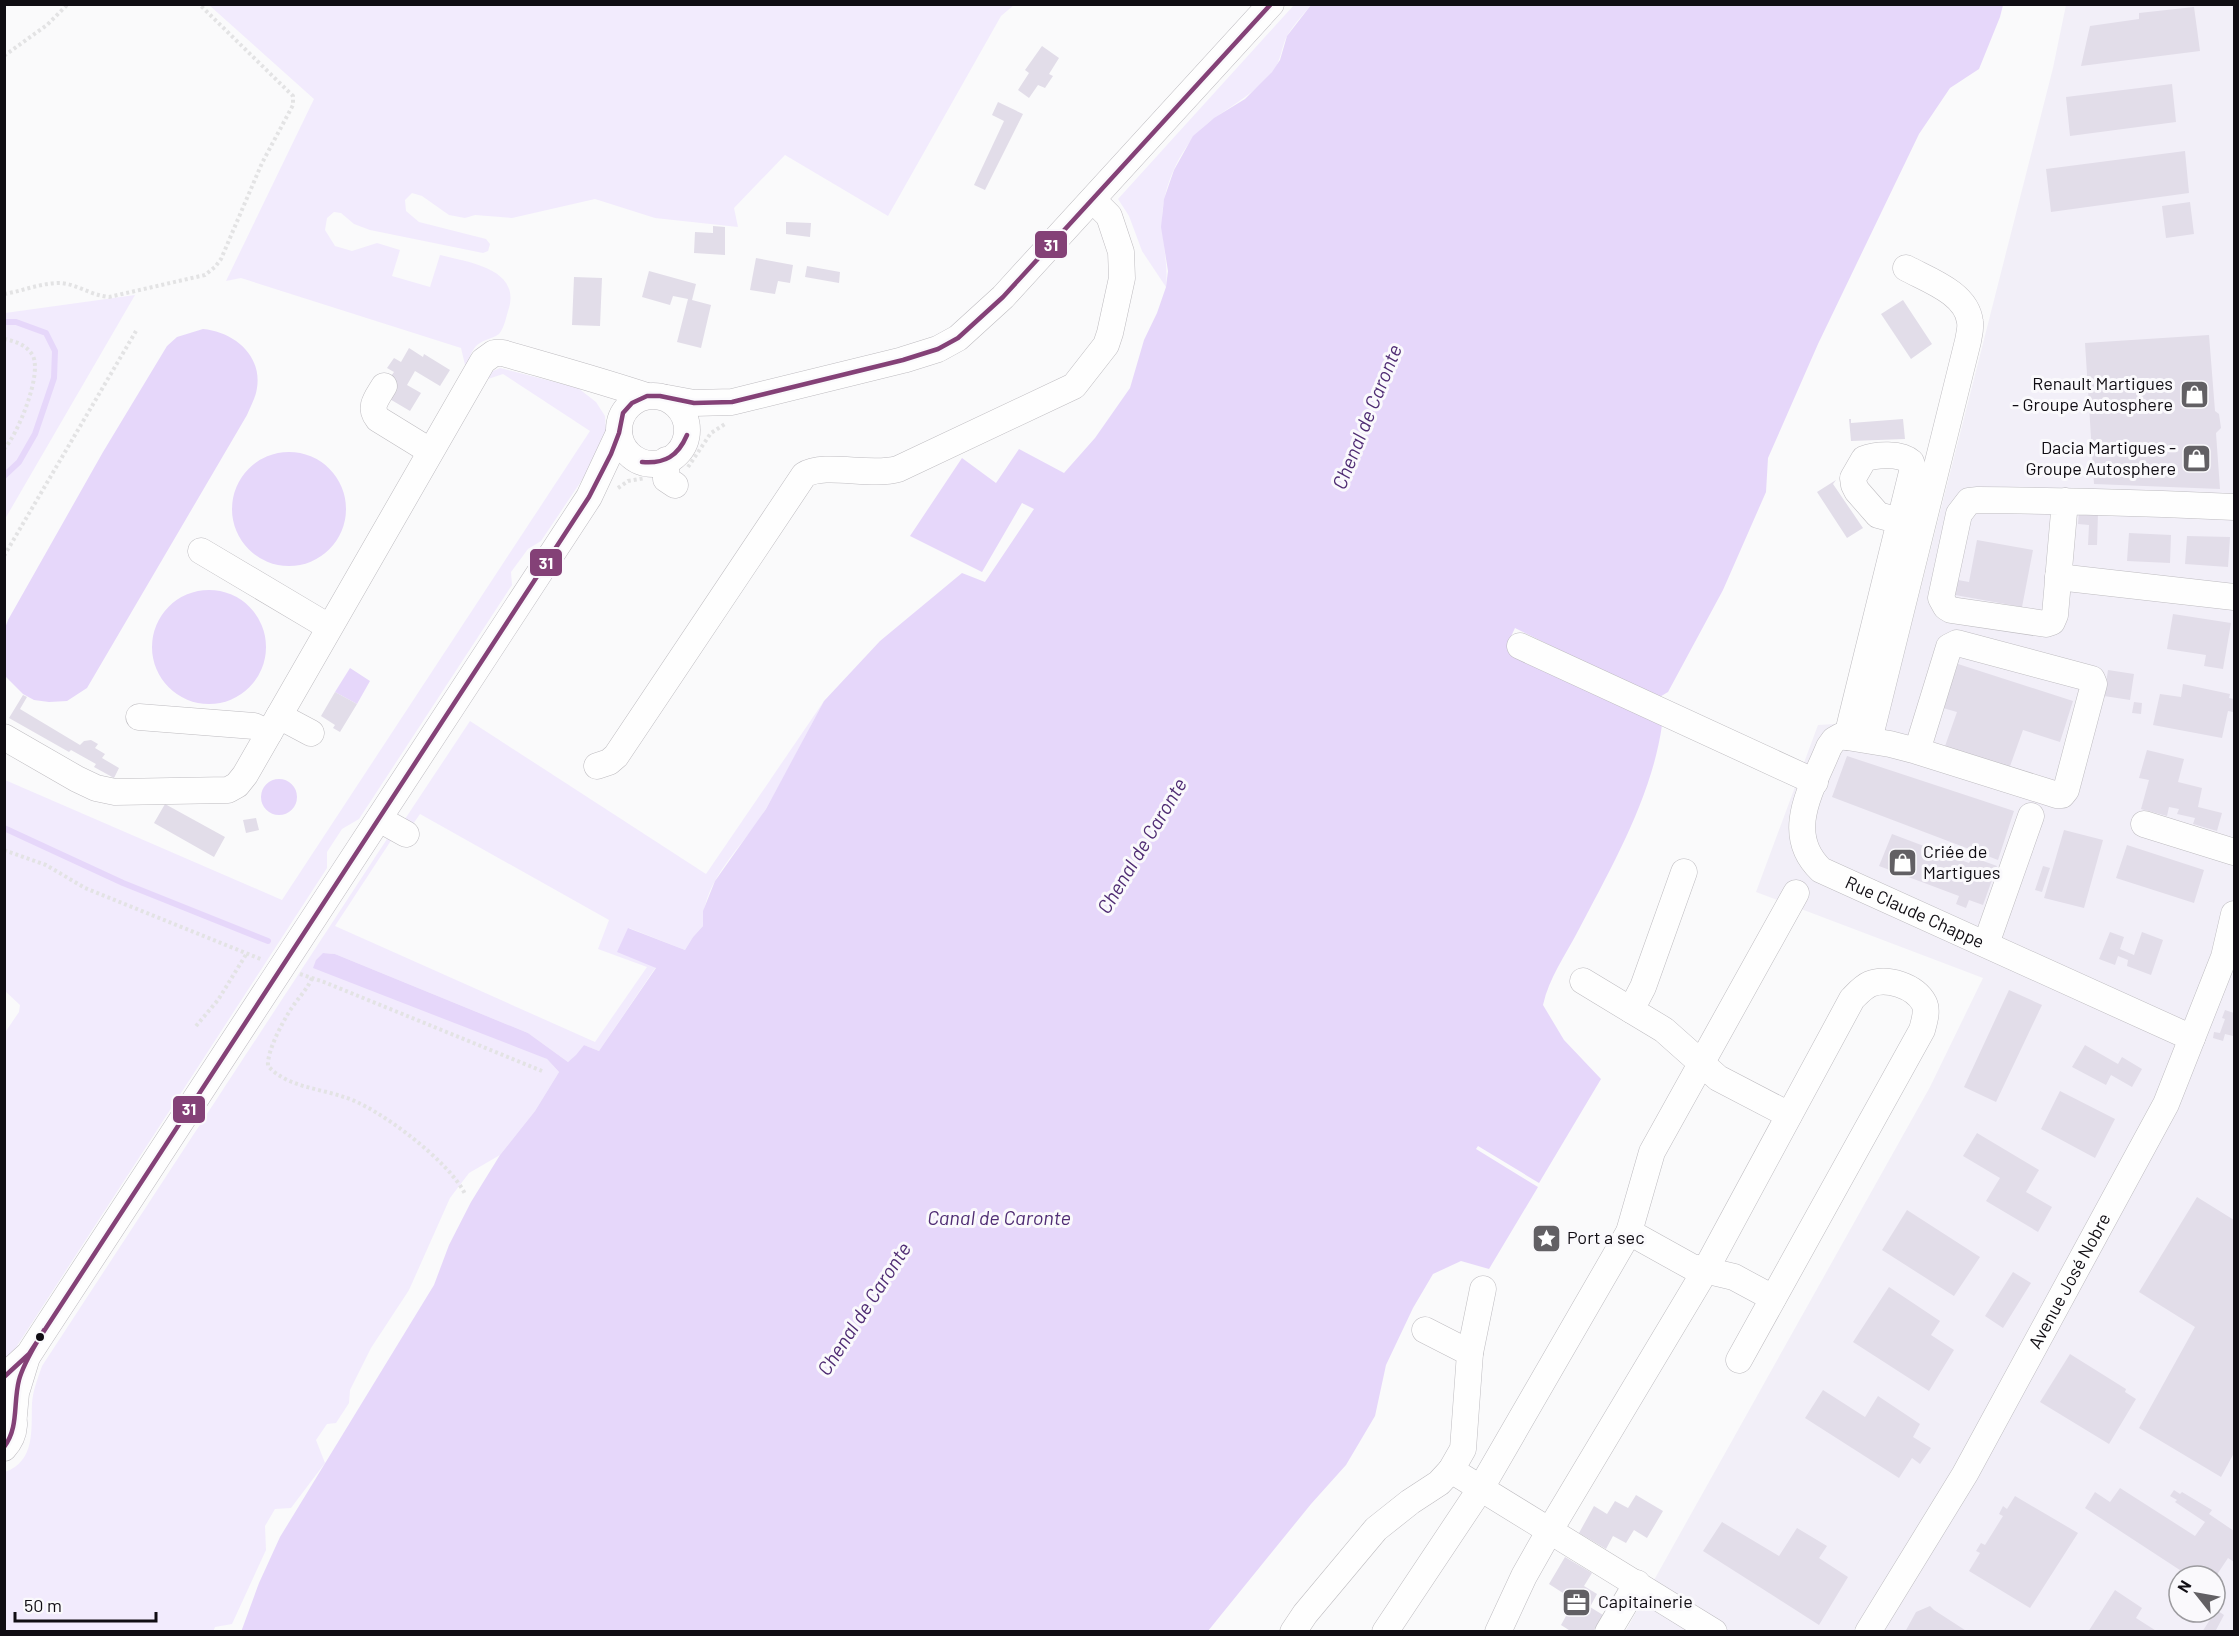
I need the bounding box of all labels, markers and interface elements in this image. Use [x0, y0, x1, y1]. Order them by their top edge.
line badge: 31 [1034, 230, 1068, 259]
text: 31 [1044, 235, 1058, 254]
water label: Chenal de Caronte [1326, 341, 1406, 492]
place label: Renault Martigues - Groupe Autosphere [2012, 372, 2173, 415]
shop icon: Renault Martigues - Groupe Autosphere [2178, 378, 2210, 410]
place label: Dacia Martigues - Groupe Autosphere [2026, 436, 2176, 479]
shop icon: Dacia Martigues - Groupe Autosphere [2181, 442, 2213, 474]
line badge: 31 [529, 548, 563, 577]
text: 31 [539, 553, 553, 572]
water label: Chenal de Caronte [1091, 773, 1191, 918]
place label: Criée de Martigues [1923, 840, 2000, 883]
shop icon: Criée de Martigues [1886, 846, 1918, 878]
street label: Rue Claude Chappe [1842, 871, 1988, 952]
line badge: 31 [172, 1095, 206, 1124]
text: 31 [182, 1099, 196, 1118]
water label: Canal de Caronte [927, 1205, 1071, 1229]
street label: Avenue José Nobre [2023, 1209, 2115, 1352]
place icon: Port a sec [1530, 1222, 1562, 1254]
place label: Port a sec [1567, 1226, 1645, 1248]
water label: Chenal de Caronte [811, 1237, 915, 1380]
unlabelled marker [34, 1331, 46, 1343]
north arrow [2167, 1564, 2227, 1624]
text: N [2173, 1577, 2195, 1595]
scale bar [15, 1585, 156, 1623]
office icon: Capitainerie [1561, 1586, 1593, 1618]
place label: Capitainerie [1598, 1590, 1693, 1612]
text: 50 m [24, 1594, 62, 1616]

